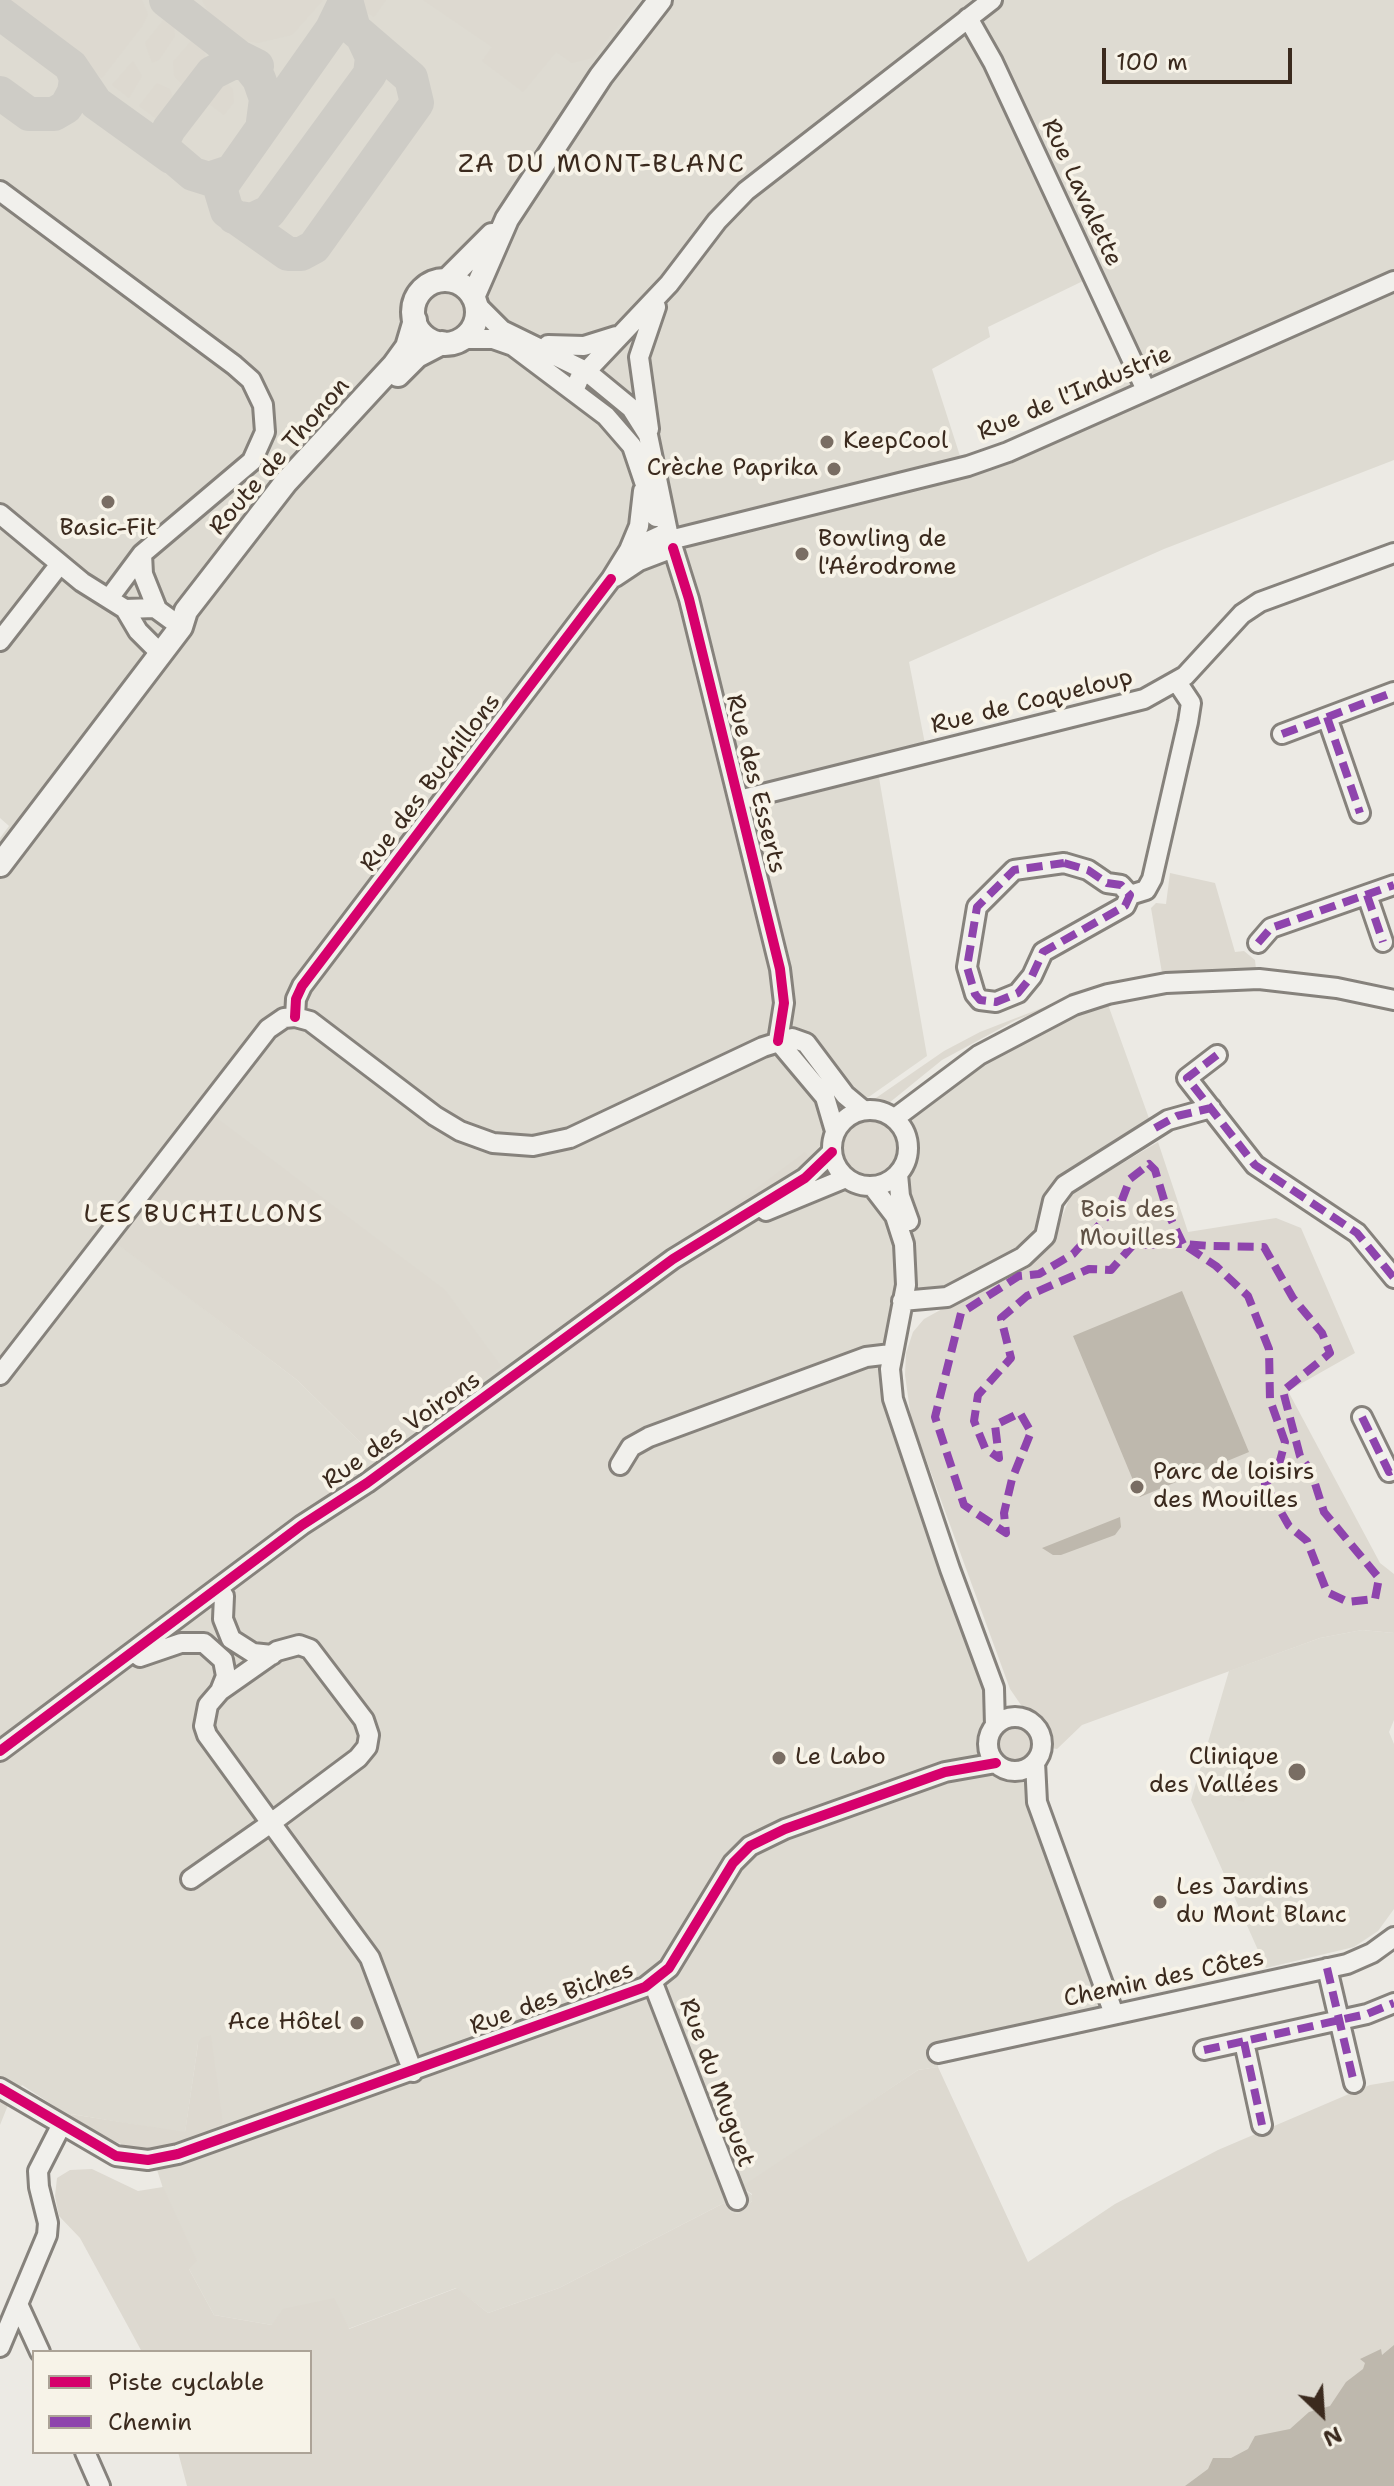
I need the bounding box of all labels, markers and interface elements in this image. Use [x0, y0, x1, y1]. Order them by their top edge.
scale bar [1106, 32, 1296, 82]
text: 100 m [1116, 46, 1188, 78]
street label: Rue Lavalette [1034, 115, 1128, 271]
district label: ZA DU MONT-BLANC [458, 149, 746, 181]
street label: Rue de l'Industrie [974, 340, 1176, 448]
street label: Route de Thonon [204, 372, 356, 542]
place label: KeepCool [843, 428, 948, 456]
marker: KeepCool [818, 433, 836, 451]
place label: Crèche Paprika [647, 455, 818, 483]
marker: Crèche Paprika [825, 460, 843, 478]
marker: Basic-Fit [99, 493, 117, 511]
place label: Basic-Fit [59, 515, 157, 543]
place label: Bowling de l'Aérodrome [818, 526, 957, 582]
marker: Bowling de l'Aérodrome [793, 545, 811, 563]
street label: Rue de Coqueloup [928, 663, 1136, 741]
street label: Rue des Buchillons [355, 688, 507, 878]
street label: Rue des Esserts [719, 692, 791, 876]
park label: Bois des Mouilles [1079, 1197, 1177, 1253]
district label: LES BUCHILLONS [84, 1199, 324, 1231]
street label: Rue des Voirons [318, 1366, 486, 1496]
place label: Parc de loisirs des Mouilles [1153, 1459, 1315, 1515]
marker: Parc de loisirs des Mouilles [1128, 1478, 1146, 1496]
place label: Le Labo [795, 1744, 886, 1772]
place label: Clinique des Vallées [1149, 1744, 1279, 1800]
marker: Le Labo [770, 1749, 788, 1767]
marker: Clinique des Vallées [1286, 1761, 1308, 1783]
place label: Les Jardins du Mont Blanc [1176, 1874, 1347, 1930]
marker: Les Jardins du Mont Blanc [1151, 1893, 1169, 1911]
street label: Chemin des Côtes [1061, 1944, 1267, 2014]
street label: Rue des Biches [466, 1956, 638, 2042]
street label: Rue du Muguet [672, 1995, 760, 2171]
place label: Ace Hôtel [228, 2009, 341, 2037]
marker: Ace Hôtel [348, 2014, 366, 2032]
legend [32, 2350, 312, 2454]
text: Piste cyclable [108, 2366, 265, 2398]
north arrow [1282, 2374, 1362, 2454]
text: Chemin [108, 2406, 192, 2438]
text: N [1318, 2419, 1346, 2453]

